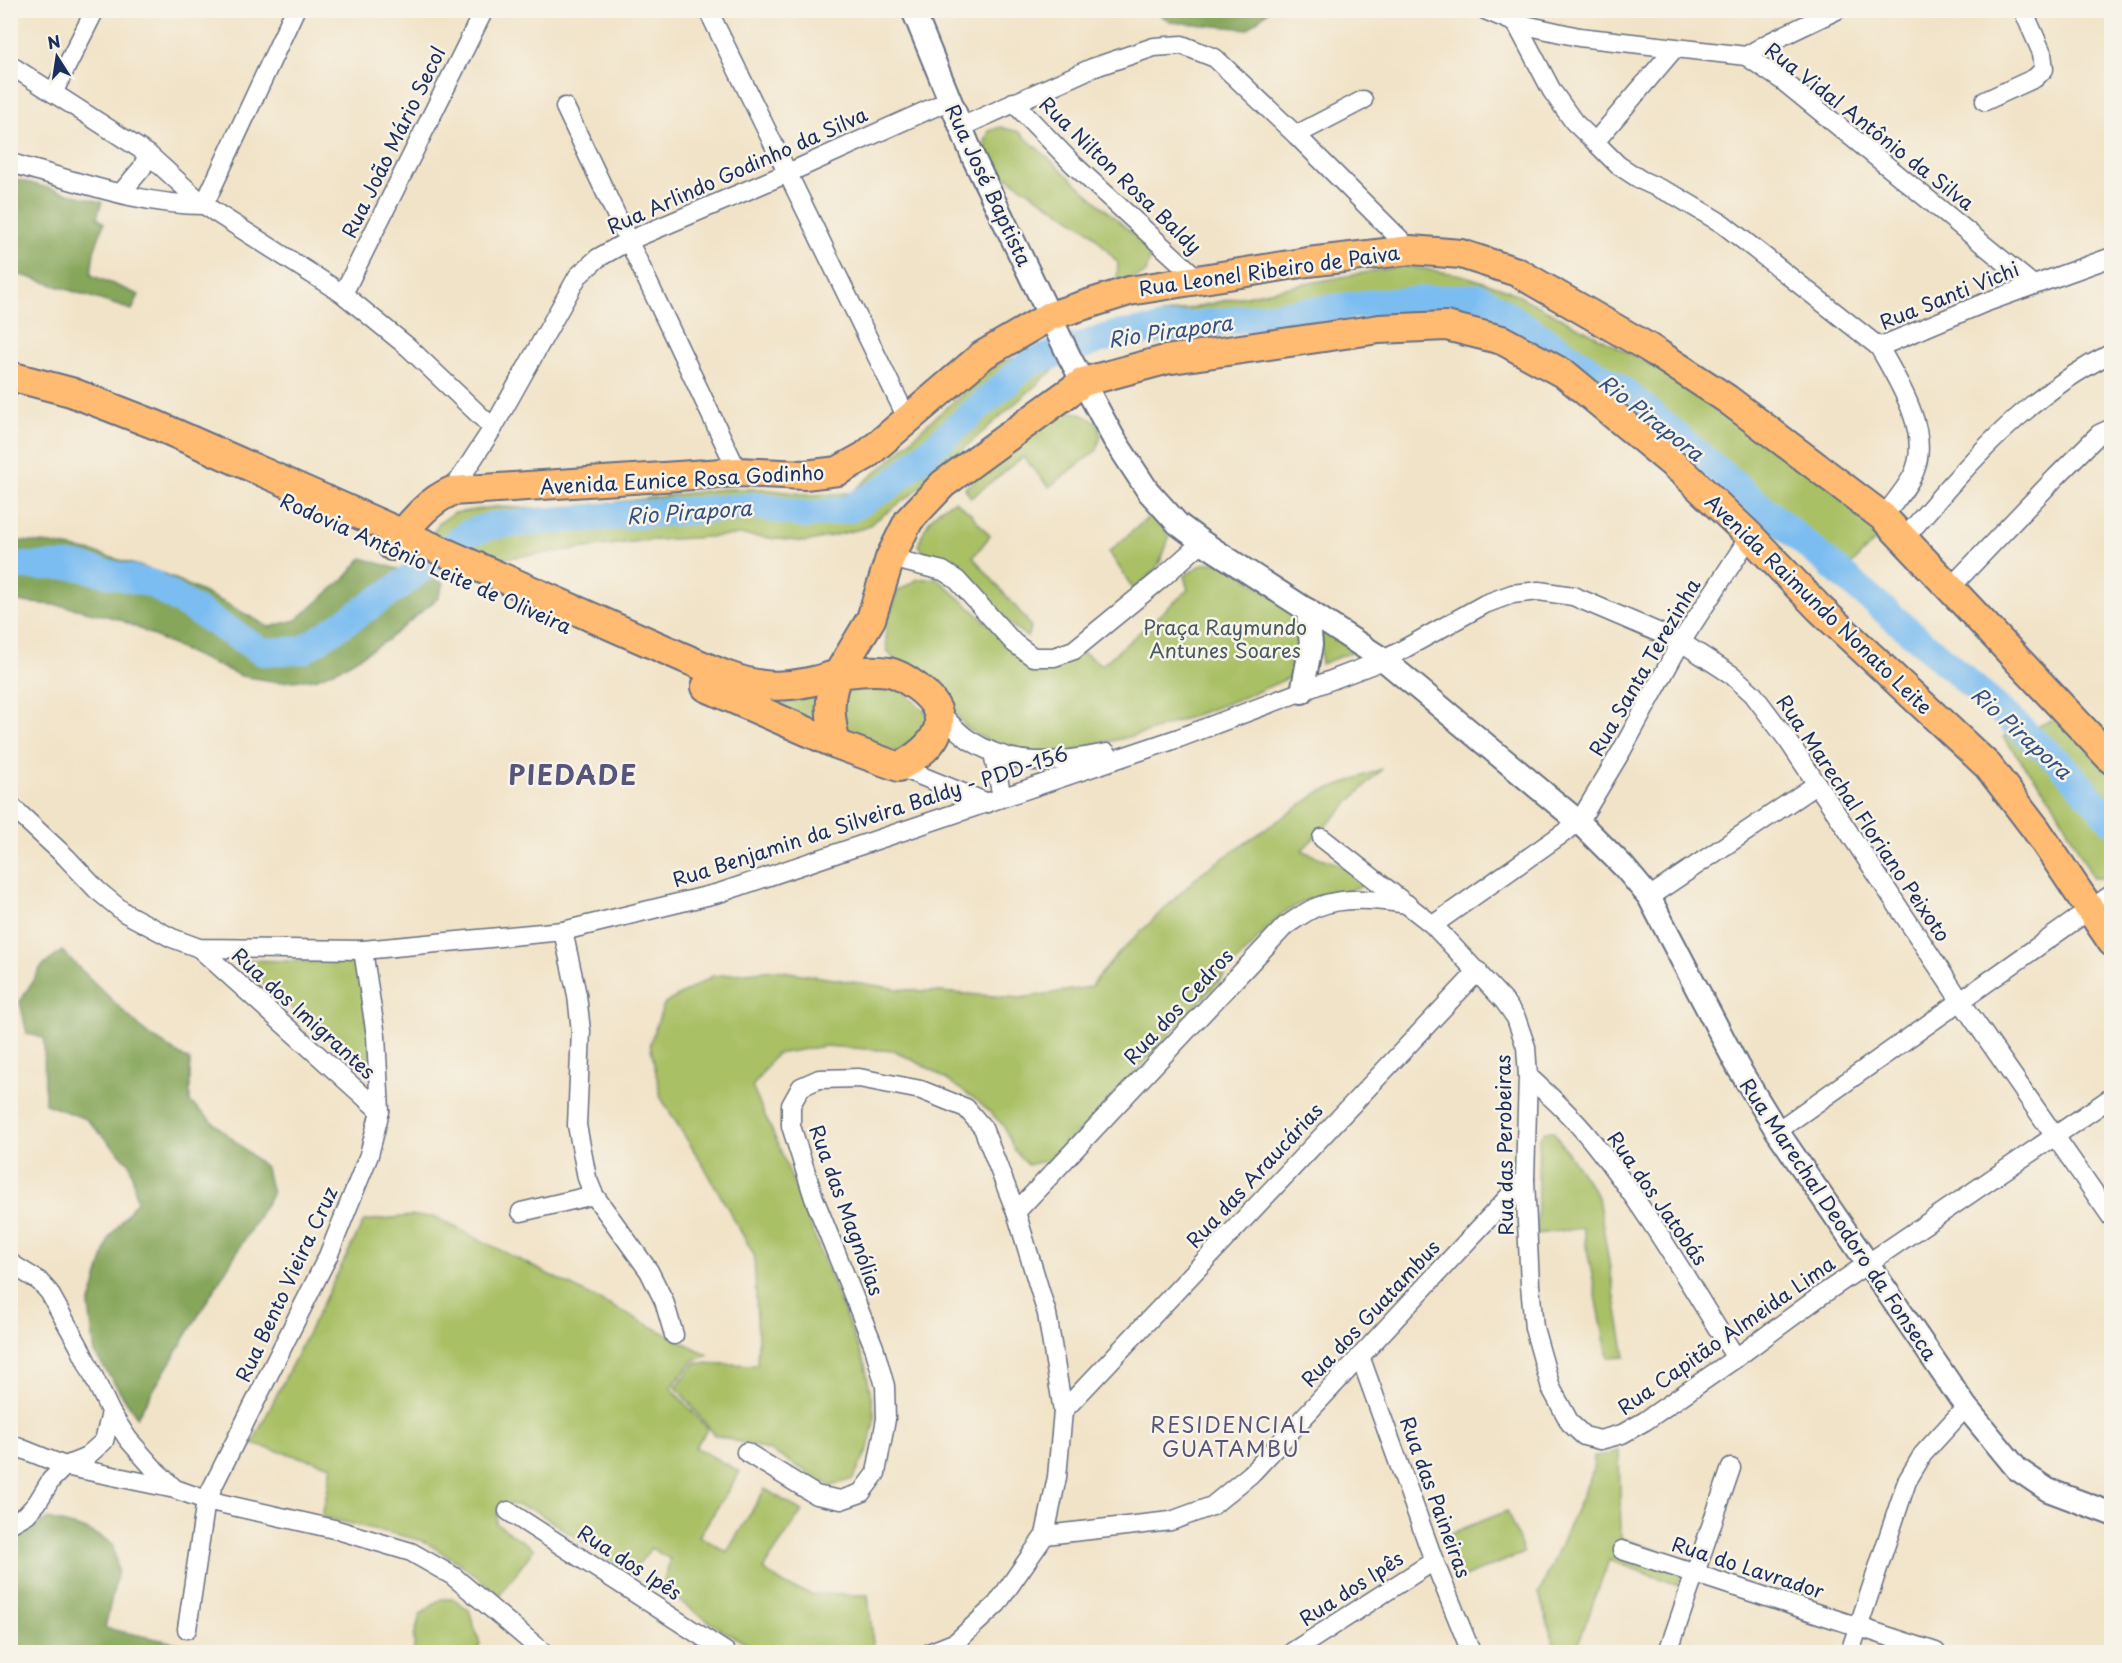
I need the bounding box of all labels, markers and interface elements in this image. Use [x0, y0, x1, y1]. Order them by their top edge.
north arrow [27, 27, 87, 87]
text: N [45, 28, 62, 54]
street label: Rua Vidal Antônio da Silva [1759, 35, 1982, 218]
street label: Rua João Mário Secol [333, 41, 453, 243]
street label: Rua Nilton Rosa Baldy [1033, 89, 1209, 261]
street label: Rua Arlindo Godinho da Silva [602, 99, 873, 241]
street label: Rua José Baptista [938, 99, 1040, 271]
street label: Rua Leonel Ribeiro de Paiva [1137, 237, 1402, 303]
street label: Rua Santi Vichi [1875, 253, 2023, 337]
water label: Rio Pirapora [1106, 305, 1235, 355]
water label: Rio Pirapora [1593, 366, 1712, 469]
street label: Avenida Eunice Rosa Godinho [539, 457, 825, 501]
street label: Rodovia Antônio Leite de Oliveira [275, 485, 577, 641]
street label: Avenida Raimundo Nonato Leite [1699, 487, 1939, 721]
water label: Rio Pirapora [625, 491, 754, 531]
street label: Rua Santa Terezinha [1581, 572, 1708, 762]
park label: Praça Raymundo Antunes Soares [1143, 612, 1307, 665]
water label: Rio Pirapora [1965, 678, 2080, 787]
street label: Rua Marechal Floriano Peixoto [1770, 688, 1958, 948]
street label: Rua Benjamin da Silveira Baldy - PDD-156 [668, 738, 1072, 894]
district label: PIEDADE [508, 755, 638, 794]
street label: Rua dos Imigrantes [226, 940, 382, 1086]
street label: Rua dos Cedros [1116, 941, 1240, 1071]
street label: Rua das Perobeiras [1487, 1054, 1521, 1236]
street label: Rua Marechal Deodoro da Fonseca [1733, 1072, 1945, 1367]
street label: Rua das Araucárias [1179, 1096, 1329, 1254]
street label: Rua das Magnólias [802, 1120, 892, 1300]
street label: Rua dos Jatobás [1601, 1125, 1715, 1271]
street label: Rua Bento Vieira Cruz [227, 1181, 345, 1387]
street label: Rua dos Guatambus [1294, 1233, 1446, 1393]
street label: Rua Capitão Almeida Lima [1611, 1248, 1841, 1422]
district label: RESIDENCIAL GUATAMBU [1150, 1408, 1312, 1464]
street label: Rua das Paineiras [1393, 1412, 1479, 1582]
street label: Rua dos Ipês [572, 1517, 688, 1607]
street label: Rua do Lavrador [1668, 1528, 1828, 1606]
street label: Rua dos Ipês [1293, 1543, 1409, 1633]

